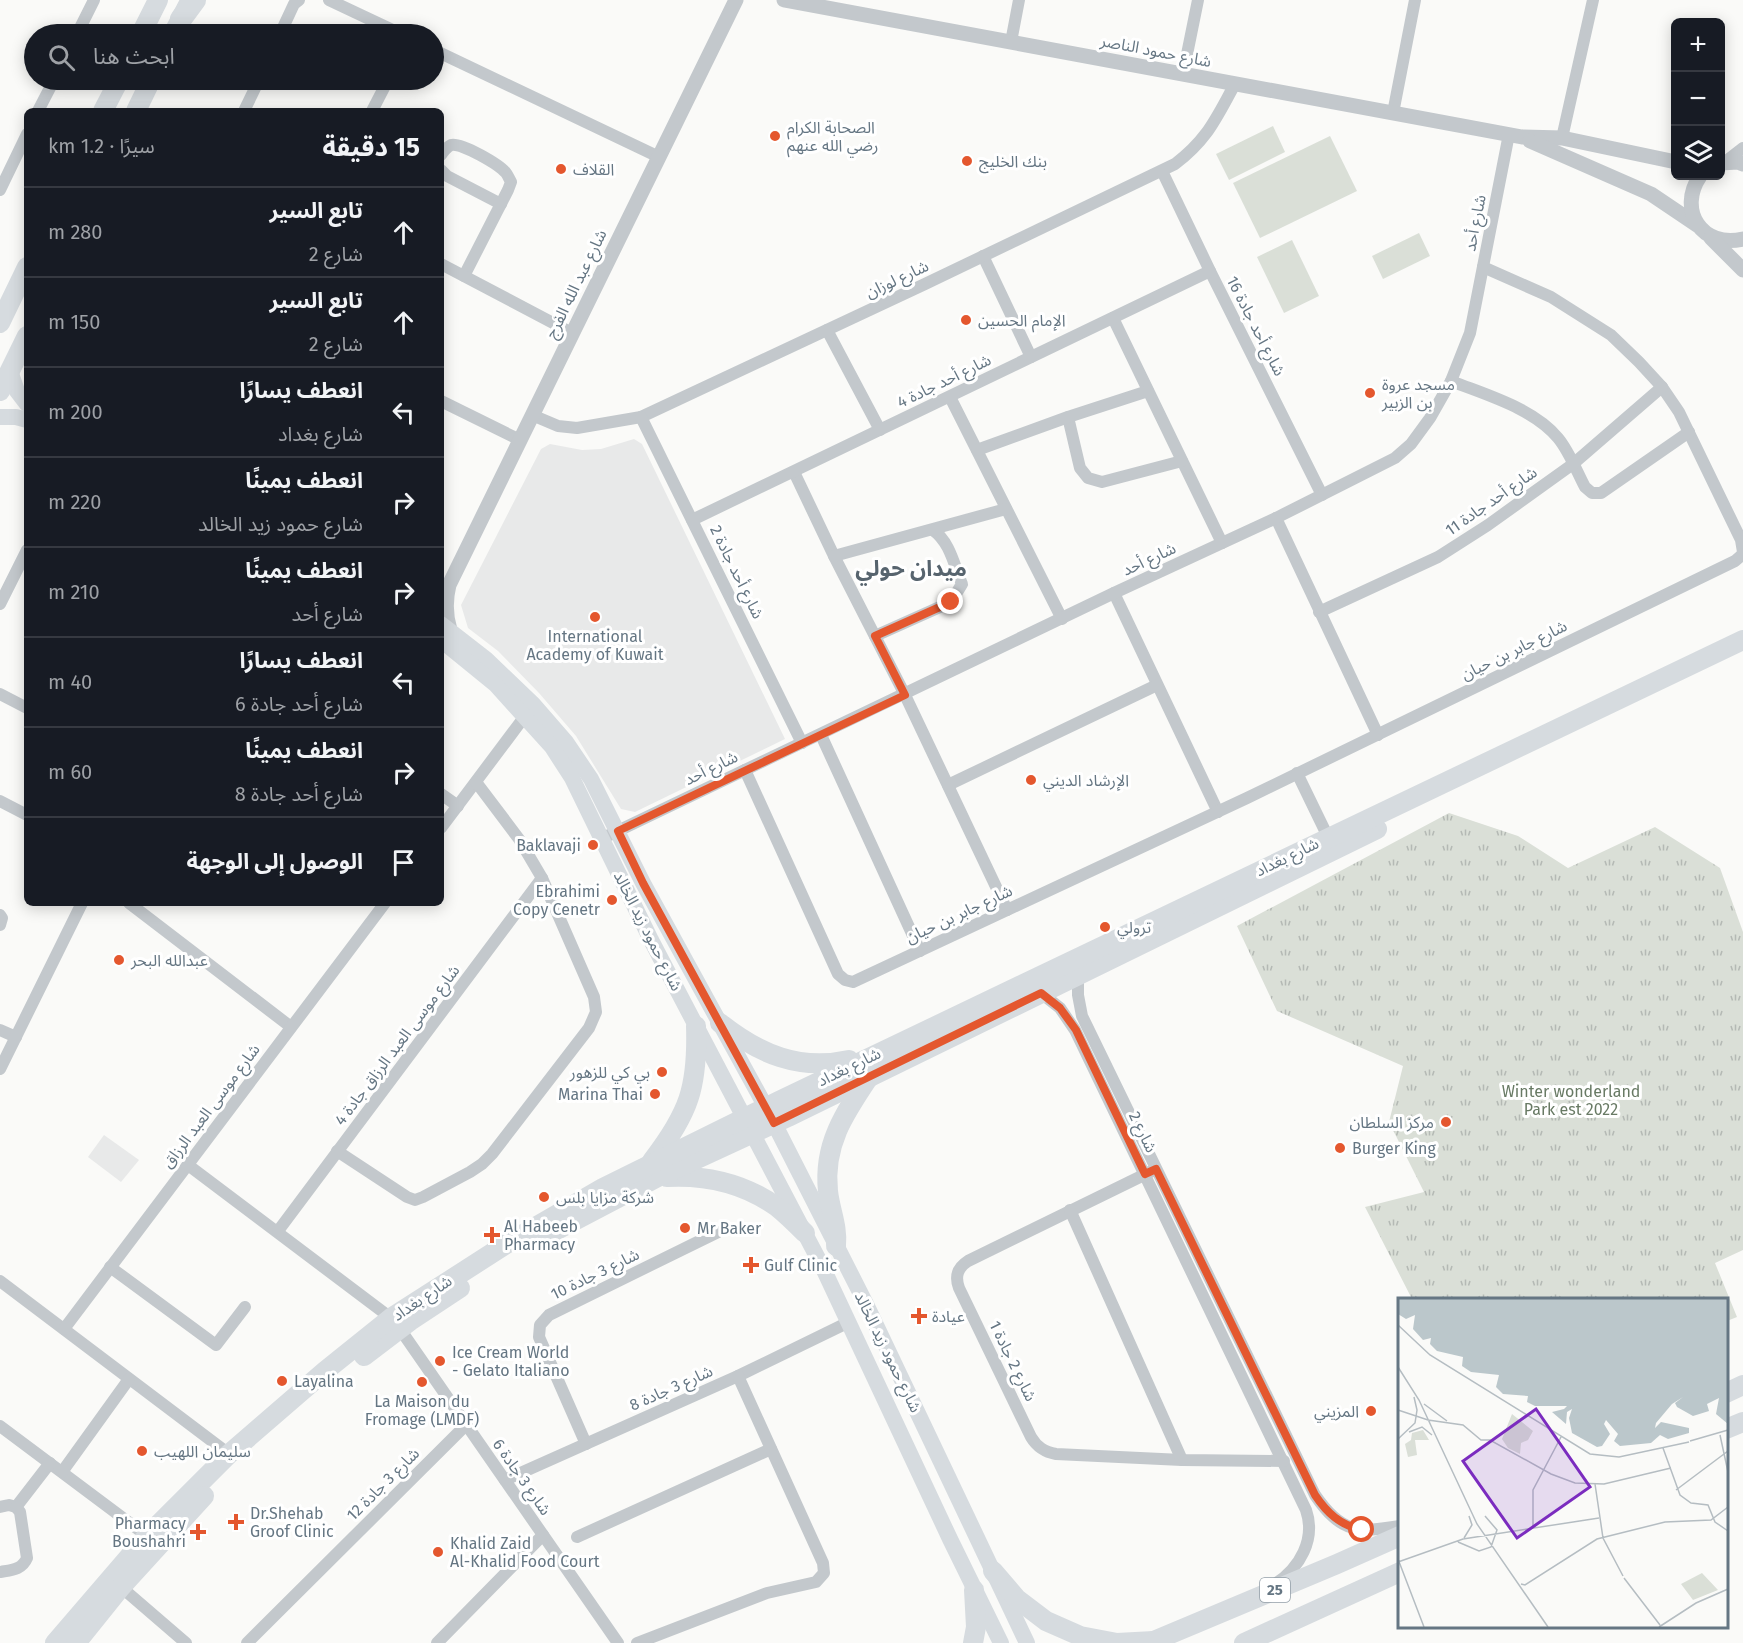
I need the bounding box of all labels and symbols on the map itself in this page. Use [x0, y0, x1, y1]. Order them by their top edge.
street label: شارع حمود الناصر [1097, 31, 1213, 74]
place label: الصحابة الكرام رضي الله عنهم [787, 118, 878, 158]
marker: الصحابة الكرام رضي الله عنهم [768, 129, 782, 143]
place label: بنك الخليج [979, 152, 1047, 174]
marker: بنك الخليج [960, 154, 974, 168]
place label: القلاف [573, 160, 614, 179]
marker: القلاف [554, 162, 568, 176]
street label: شارع أحد [1460, 193, 1493, 253]
street label: شارع عبد الله الفرج [541, 226, 613, 343]
street label: شارع لوزان [862, 256, 933, 305]
street label: شارع أحد جادة 16 [1220, 273, 1289, 380]
place label: الإمام الحسين [978, 311, 1066, 333]
marker: الإمام الحسين [959, 313, 973, 327]
street label: شارع أحد جادة 4 [894, 350, 995, 415]
place label: مسجد عروة بن الزبير [1381, 375, 1455, 412]
marker: مسجد عروة بن الزبير [1363, 386, 1377, 400]
street label: شارع أحد جادة 11 [1442, 462, 1542, 542]
street label: شارع أحد جادة 2 [703, 522, 768, 623]
street label: شارع أحد [1119, 538, 1180, 582]
district label: ميدان حولي [855, 555, 967, 586]
route end [937, 588, 963, 614]
marker: International Academy of Kuwait [588, 610, 602, 624]
street label: شارع جابر بن حيان [1458, 616, 1571, 687]
place label: International Academy of Kuwait [526, 627, 664, 664]
street label: شارع أحد [681, 747, 742, 792]
place label: الإرشاد الديني [1043, 771, 1129, 792]
marker: الإرشاد الديني [1024, 773, 1038, 787]
street label: شارع بغداد [1252, 834, 1323, 883]
place label: Baklavaji [516, 836, 581, 855]
marker: Baklavaji [586, 838, 600, 852]
street label: شارع حمود زيد الخالد [607, 868, 686, 995]
street label: شارع جابر بن حيان [903, 881, 1017, 950]
place label: Ebrahimi Copy Cenetr [513, 882, 601, 919]
marker: Ebrahimi Copy Cenetr [605, 893, 619, 907]
place label: ترولي [1117, 918, 1152, 939]
marker: ترولي [1098, 920, 1112, 934]
place label: عبدالله البحر [130, 951, 208, 970]
marker: عبدالله البحر [112, 953, 126, 967]
street label: شارع موسى العبد الرزاق جادة 4 [331, 961, 466, 1131]
street label: شارع موسى العبد الرزاق [158, 1040, 266, 1174]
street label: شارع بغداد [814, 1044, 885, 1093]
place label: بي كي للزهور [569, 1063, 650, 1084]
marker: بي كي للزهور [655, 1065, 669, 1079]
park label: Winter wonderland Park est 2022 [1502, 1082, 1640, 1119]
place label: Marina Thai [558, 1085, 643, 1104]
marker: Marina Thai [648, 1087, 662, 1101]
street label: شارع 2 [1122, 1108, 1161, 1157]
place label: مركز السلطان [1349, 1113, 1434, 1132]
marker: مركز السلطان [1439, 1115, 1453, 1129]
place label: Burger King [1352, 1139, 1436, 1158]
marker: Burger King [1333, 1141, 1347, 1155]
place label: شركة مزايا بلس [556, 1188, 654, 1207]
marker: شركة مزايا بلس [537, 1190, 551, 1204]
place label: Al Habeeb Pharmacy [504, 1217, 578, 1254]
place label: Mr Baker [697, 1219, 762, 1238]
marker: Mr Baker [678, 1221, 692, 1235]
marker: Al Habeeb Pharmacy [485, 1228, 499, 1242]
street label: شارع 3 جادة 10 [548, 1244, 644, 1306]
marker: Gulf Clinic [742, 1256, 760, 1274]
place label: Gulf Clinic [764, 1256, 838, 1275]
street label: شارع بغداد [388, 1271, 457, 1327]
street label: شارع حمود زيد الخالد [848, 1289, 925, 1417]
inset map [1398, 1298, 1728, 1628]
marker: عيادة [910, 1307, 928, 1325]
place label: عيادة [932, 1307, 965, 1326]
street label: شارع 2 جادة 1 [983, 1318, 1041, 1406]
place label: Ice Cream World - Gelato Italiano [452, 1343, 570, 1380]
marker: Ice Cream World - Gelato Italiano [433, 1354, 447, 1368]
street label: شارع 3 جادة 8 [627, 1361, 717, 1418]
place label: Layalina [294, 1372, 354, 1391]
marker: Layalina [275, 1374, 289, 1388]
marker: La Maison du Fromage (LMDF) [415, 1375, 429, 1389]
place label: La Maison du Fromage (LMDF) [365, 1392, 479, 1429]
place label: المزيني [1314, 1402, 1359, 1423]
marker: المزيني [1364, 1404, 1378, 1418]
street label: شارع 3 جادة 6 [486, 1435, 555, 1520]
place label: سليمان اللهيب [154, 1442, 251, 1461]
marker: سليمان اللهيب [135, 1444, 149, 1458]
street label: شارع 3 جادة 12 [343, 1444, 425, 1526]
place label: Dr.Shehab Groof Clinic [250, 1504, 334, 1541]
marker: Dr.Shehab Groof Clinic [227, 1513, 245, 1531]
place label: Pharmacy Boushahri [112, 1514, 186, 1551]
route start [1348, 1516, 1374, 1542]
marker: Pharmacy Boushahri [191, 1525, 205, 1539]
place label: Khalid Zaid Al-Khalid Food Court [450, 1534, 600, 1571]
marker: Khalid Zaid Al-Khalid Food Court [431, 1545, 445, 1559]
road number: 25 [1260, 1578, 1290, 1602]

